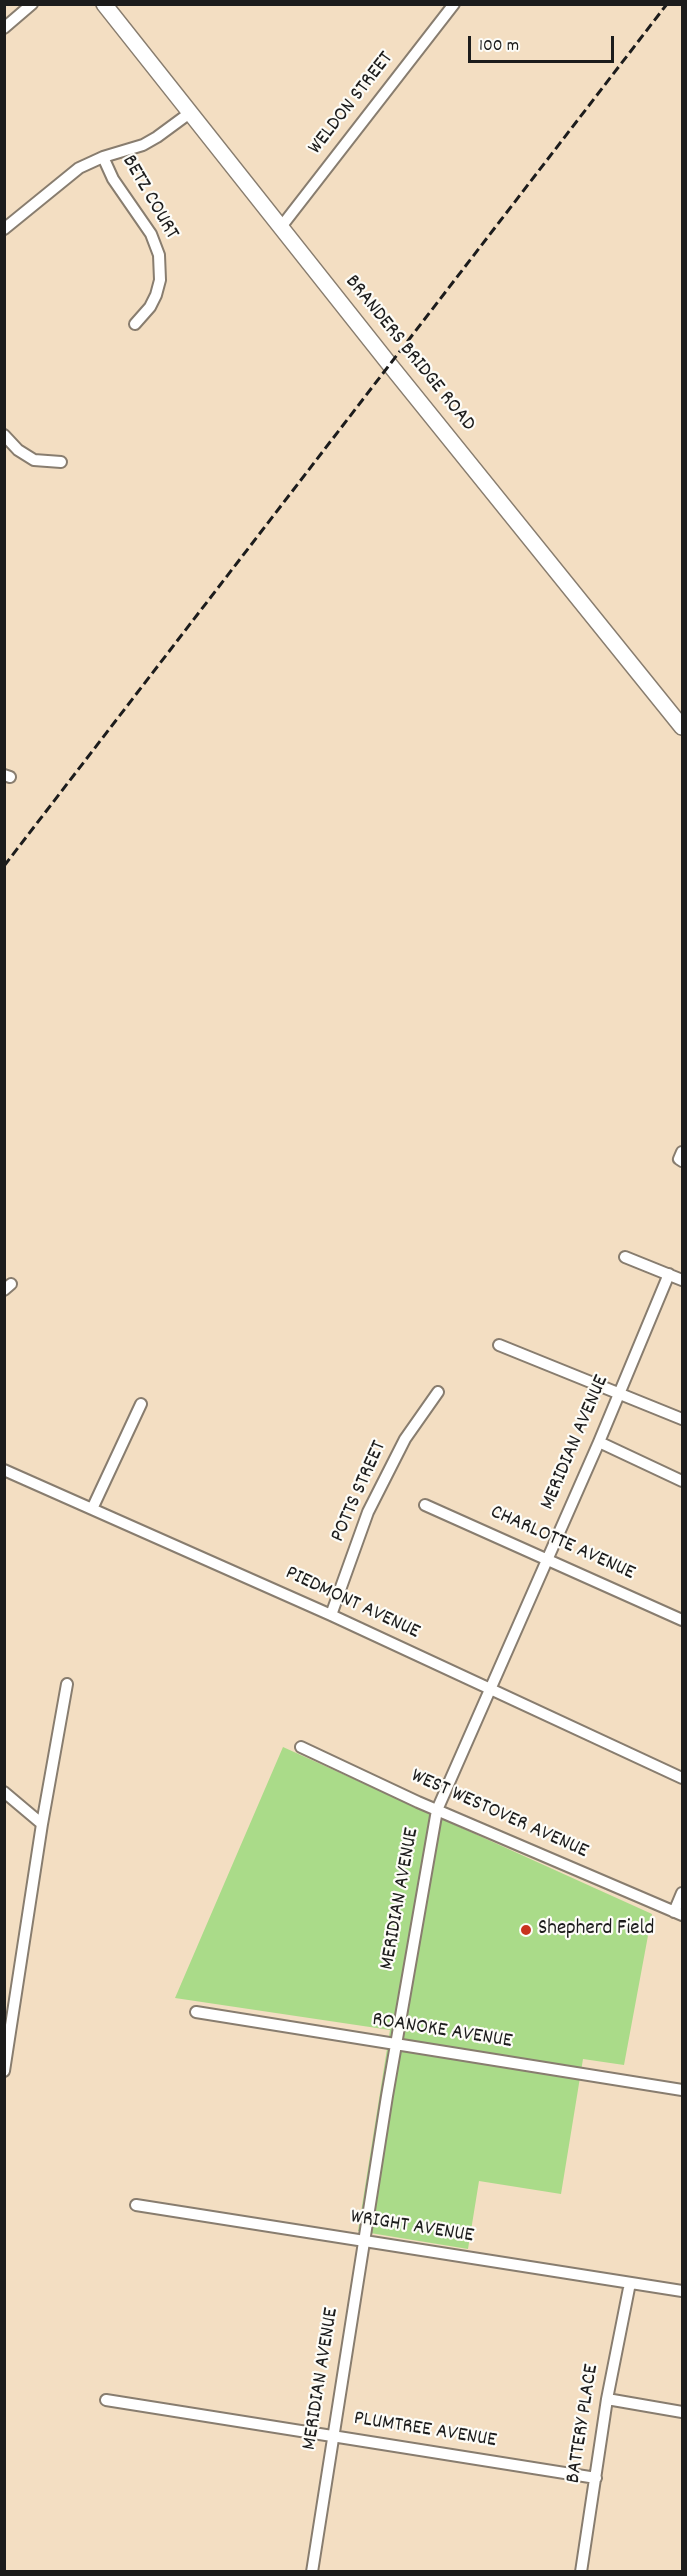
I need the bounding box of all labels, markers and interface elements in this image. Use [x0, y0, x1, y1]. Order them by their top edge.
scale bar [471, 24, 616, 62]
text: 100 m [479, 34, 519, 59]
street label: WELDON STREET [304, 48, 400, 160]
street label: BETZ COURT [115, 151, 183, 245]
street label: BRANDERS BRIDGE ROAD [338, 271, 480, 437]
street label: MERIDIAN AVENUE [536, 1372, 616, 1514]
street label: POTTS STREET [327, 1438, 393, 1546]
street label: CHARLOTTE AVENUE [486, 1501, 638, 1587]
street label: PIEDMONT AVENUE [281, 1562, 423, 1646]
street label: WEST WESTOVER AVENUE [407, 1765, 591, 1865]
street label: MERIDIAN AVENUE [376, 1826, 426, 1972]
place label: Shepherd Field [538, 1917, 654, 1943]
marker: Shepherd Field [519, 1923, 533, 1937]
street label: ROANOKE AVENUE [370, 2008, 514, 2056]
street label: WRIGHT AVENUE [349, 2206, 475, 2250]
street label: MERIDIAN AVENUE [298, 2306, 346, 2452]
street label: BATTERY PLACE [562, 2363, 606, 2485]
street label: PLUMTREE AVENUE [352, 2407, 498, 2455]

